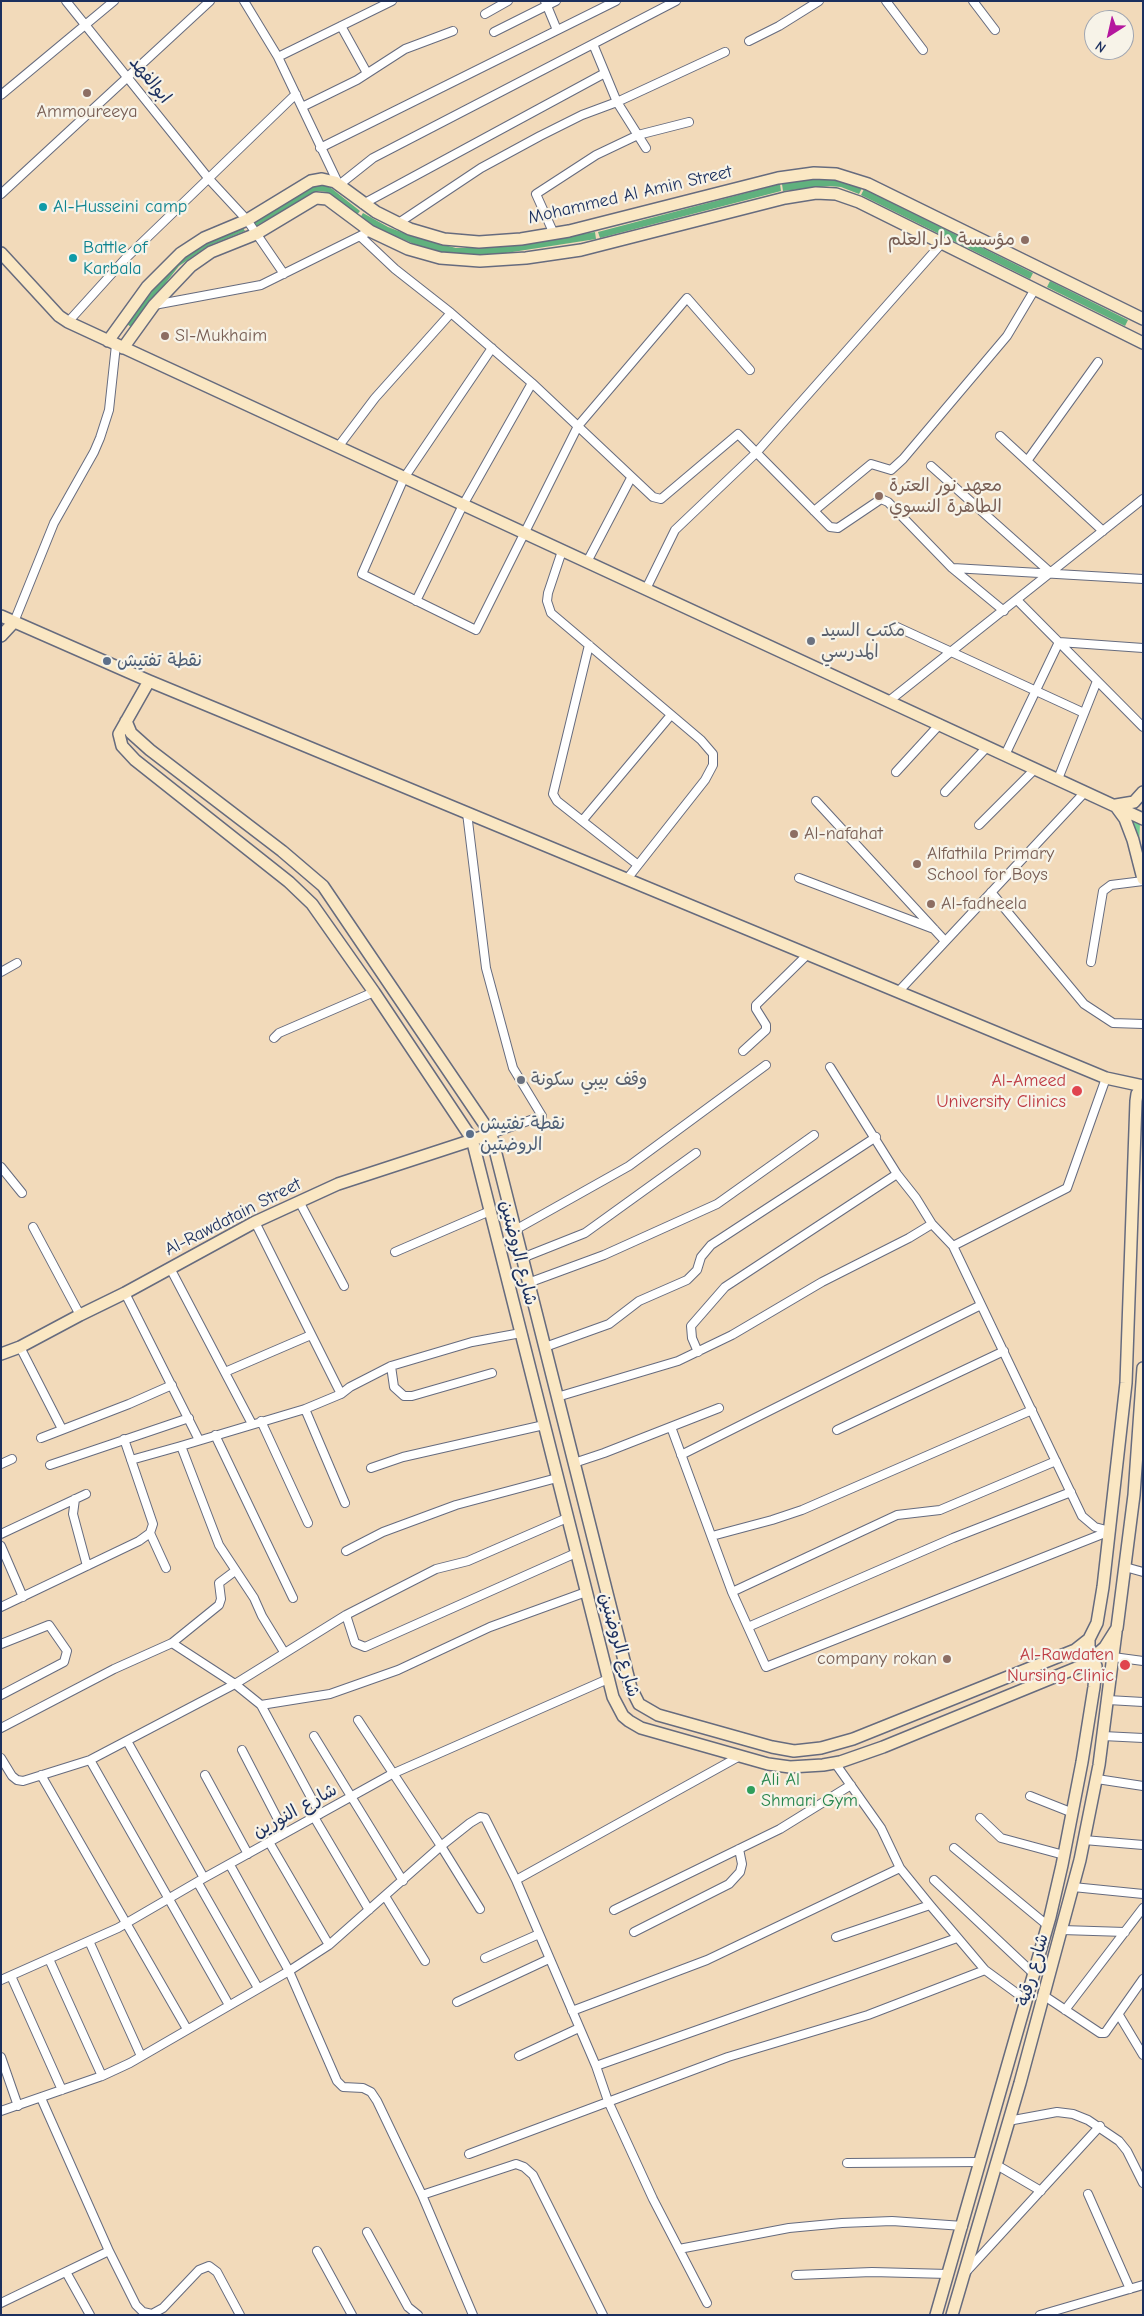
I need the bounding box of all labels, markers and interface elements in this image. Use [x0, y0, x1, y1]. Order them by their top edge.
north arrow [1084, 10, 1134, 60]
text: N [1092, 37, 1109, 56]
street label: ابوالفهد [124, 52, 176, 108]
marker: Ammoureeya [81, 87, 93, 99]
place label: Ammoureeya [37, 101, 137, 123]
street label: Mohammed Al Amin Street [526, 161, 734, 229]
place label: Al-Husseini camp [53, 196, 187, 218]
marker: Al-Husseini camp [37, 201, 49, 213]
place label: مؤسسة دار العلم [888, 229, 1015, 251]
marker: مؤسسة دار العلم [1019, 234, 1031, 246]
place label: Battle of Karbala [83, 237, 147, 280]
marker: Battle of Karbala [67, 252, 79, 264]
place label: Sl-Mukhaim [175, 325, 267, 347]
marker: Sl-Mukhaim [159, 330, 171, 342]
place label: معهد نور العترة الطاهرة النسوي [889, 475, 1002, 518]
marker: معهد نور العترة الطاهرة النسوي [873, 490, 885, 502]
place label: مكتب السيد المدرسي [821, 620, 905, 662]
marker: مكتب السيد المدرسي [805, 635, 817, 647]
place label: نقطة تفتيش [117, 650, 202, 672]
marker: نقطة تفتيش [101, 655, 113, 667]
place label: Al-nafahat [804, 823, 883, 845]
marker: Al-nafahat [788, 828, 800, 840]
place label: Alfathila Primary School for Boys [927, 843, 1054, 886]
marker: Alfathila Primary School for Boys [911, 858, 923, 870]
place label: Al-fadheela [941, 893, 1027, 915]
marker: Al-fadheela [925, 898, 937, 910]
place label: وقف بيبي سكونة [531, 1069, 647, 1091]
place label: Al-Ameed University Clinics [936, 1070, 1066, 1112]
marker: وقف بيبي سكونة [515, 1074, 527, 1086]
marker: Al-Ameed University Clinics [1070, 1084, 1084, 1098]
place label: نقطة تفتيش الروضتين [480, 1113, 565, 1156]
marker: نقطة تفتيش الروضتين [464, 1128, 476, 1140]
street label: Al-Rawdatain Street [161, 1173, 305, 1261]
street label: شارع الروضتين [495, 1198, 541, 1308]
street label: شارع الروضتين [594, 1590, 644, 1700]
place label: Al-Rawdaten Nursing Clinic [1007, 1644, 1114, 1686]
place label: company rokan [817, 1648, 937, 1670]
marker: company rokan [941, 1653, 953, 1665]
marker: Al-Rawdaten Nursing Clinic [1118, 1658, 1132, 1672]
place label: Ali Al Shmari Gym [761, 1769, 858, 1812]
street label: شارع النورين [249, 1779, 341, 1843]
marker: Ali Al Shmari Gym [745, 1784, 757, 1796]
street label: شارع رقية [1012, 1931, 1054, 2009]

